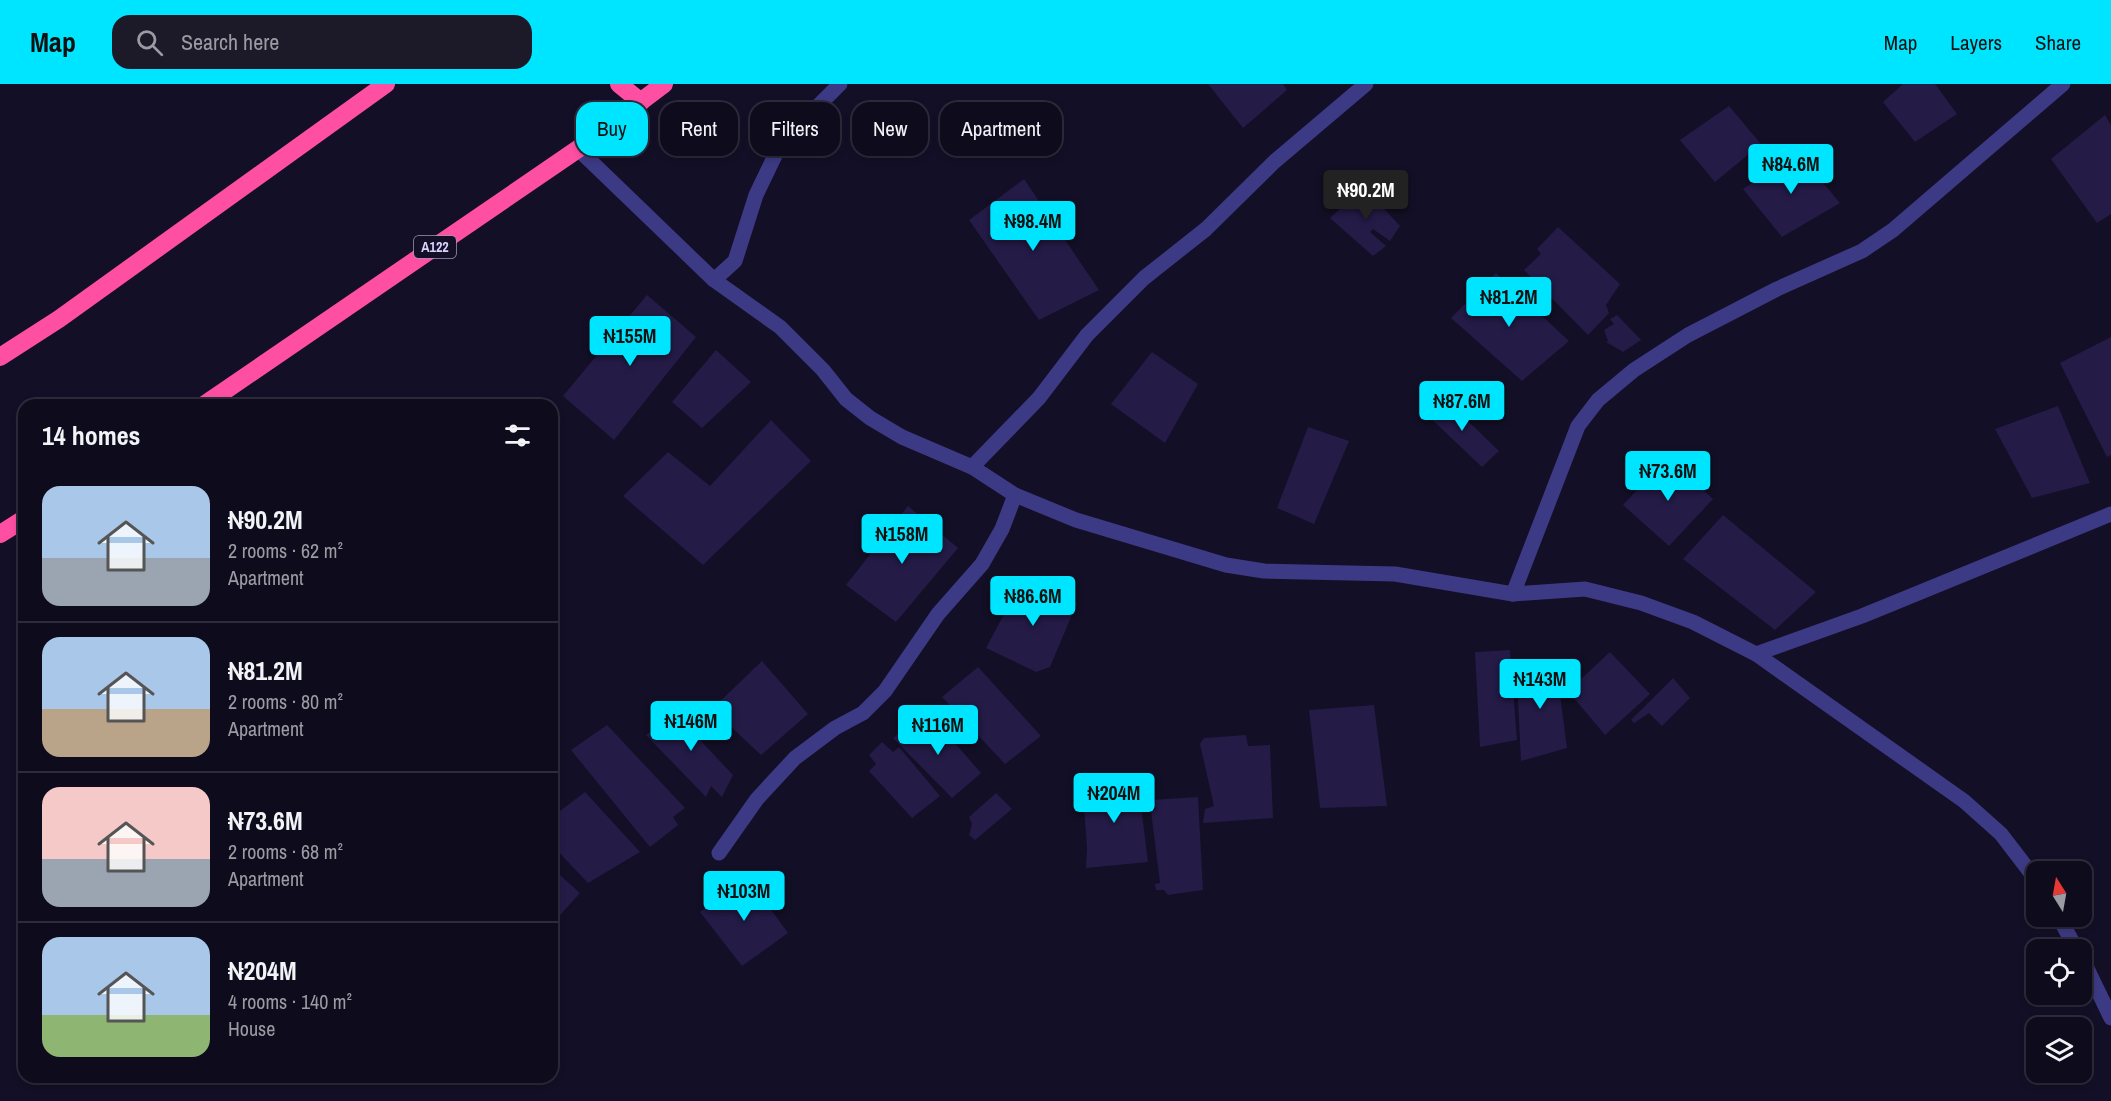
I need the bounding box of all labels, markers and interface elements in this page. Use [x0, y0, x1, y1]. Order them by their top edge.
search box [112, 15, 532, 69]
text: Map [30, 23, 76, 61]
icon: search [133, 26, 166, 59]
text: Search here [181, 27, 279, 57]
text: Map [1884, 28, 1917, 57]
text: Layers [1950, 28, 2002, 57]
text: Share [2035, 28, 2081, 57]
chip: Buy [576, 102, 648, 156]
chip: Rent [660, 102, 738, 156]
chip: Filters [750, 102, 840, 156]
chip: New [852, 102, 928, 156]
chip: Apartment [940, 102, 1062, 156]
pin: ₦84.6M [1742, 144, 1840, 195]
text: ₦84.6M [1762, 150, 1820, 177]
pin: ₦90.2M [1317, 170, 1415, 221]
text: ₦90.2M [1337, 176, 1395, 203]
pin: ₦98.4M [984, 201, 1082, 252]
text: ₦98.4M [1004, 207, 1062, 234]
road number: A122 [414, 236, 456, 258]
pin: ₦81.2M [1460, 277, 1558, 328]
text: ₦81.2M [1480, 283, 1538, 310]
pin: ₦155M [588, 316, 672, 367]
text: ₦155M [604, 322, 656, 349]
pin: ₦87.6M [1413, 381, 1511, 432]
text: ₦87.6M [1433, 387, 1491, 414]
text: 14 homes [42, 418, 140, 453]
icon: filters [501, 419, 534, 452]
pin: ₦73.6M [1619, 451, 1717, 502]
text: ₦73.6M [1639, 457, 1697, 484]
text: ₦90.2M [228, 502, 303, 537]
icon: home [90, 510, 162, 582]
pin: ₦158M [860, 514, 944, 565]
text: ₦158M [876, 520, 928, 547]
text: 2 rooms · 62 m² [228, 537, 343, 564]
text: Apartment [228, 564, 304, 591]
pin: ₦86.6M [984, 576, 1082, 627]
text: ₦86.6M [1004, 582, 1062, 609]
text: ₦81.2M [228, 653, 303, 688]
pin: ₦143M [1498, 659, 1582, 710]
icon: home [90, 661, 162, 733]
text: ₦143M [1514, 665, 1566, 692]
text: 2 rooms · 80 m² [228, 688, 343, 715]
pin: ₦146M [649, 701, 733, 752]
pin: ₦116M [896, 705, 980, 756]
text: ₦146M [665, 707, 717, 734]
text: ₦116M [912, 711, 964, 738]
text: Apartment [228, 715, 304, 742]
pin: ₦204M [1072, 773, 1156, 824]
text: ₦204M [1088, 779, 1140, 806]
text: ₦73.6M [228, 803, 303, 838]
icon: home [90, 811, 162, 883]
text: 2 rooms · 68 m² [228, 838, 343, 865]
north arrow [2026, 861, 2092, 927]
map controls [2026, 861, 2092, 1083]
text: Apartment [228, 865, 304, 892]
pin: ₦103M [702, 871, 786, 922]
text: ₦103M [718, 877, 770, 904]
button: locate [2026, 939, 2092, 1005]
text: ₦204M [228, 953, 297, 988]
icon: home [90, 961, 162, 1033]
text: 4 rooms · 140 m² [228, 988, 352, 1015]
text: House [228, 1015, 275, 1042]
button: layers [2026, 1017, 2092, 1083]

